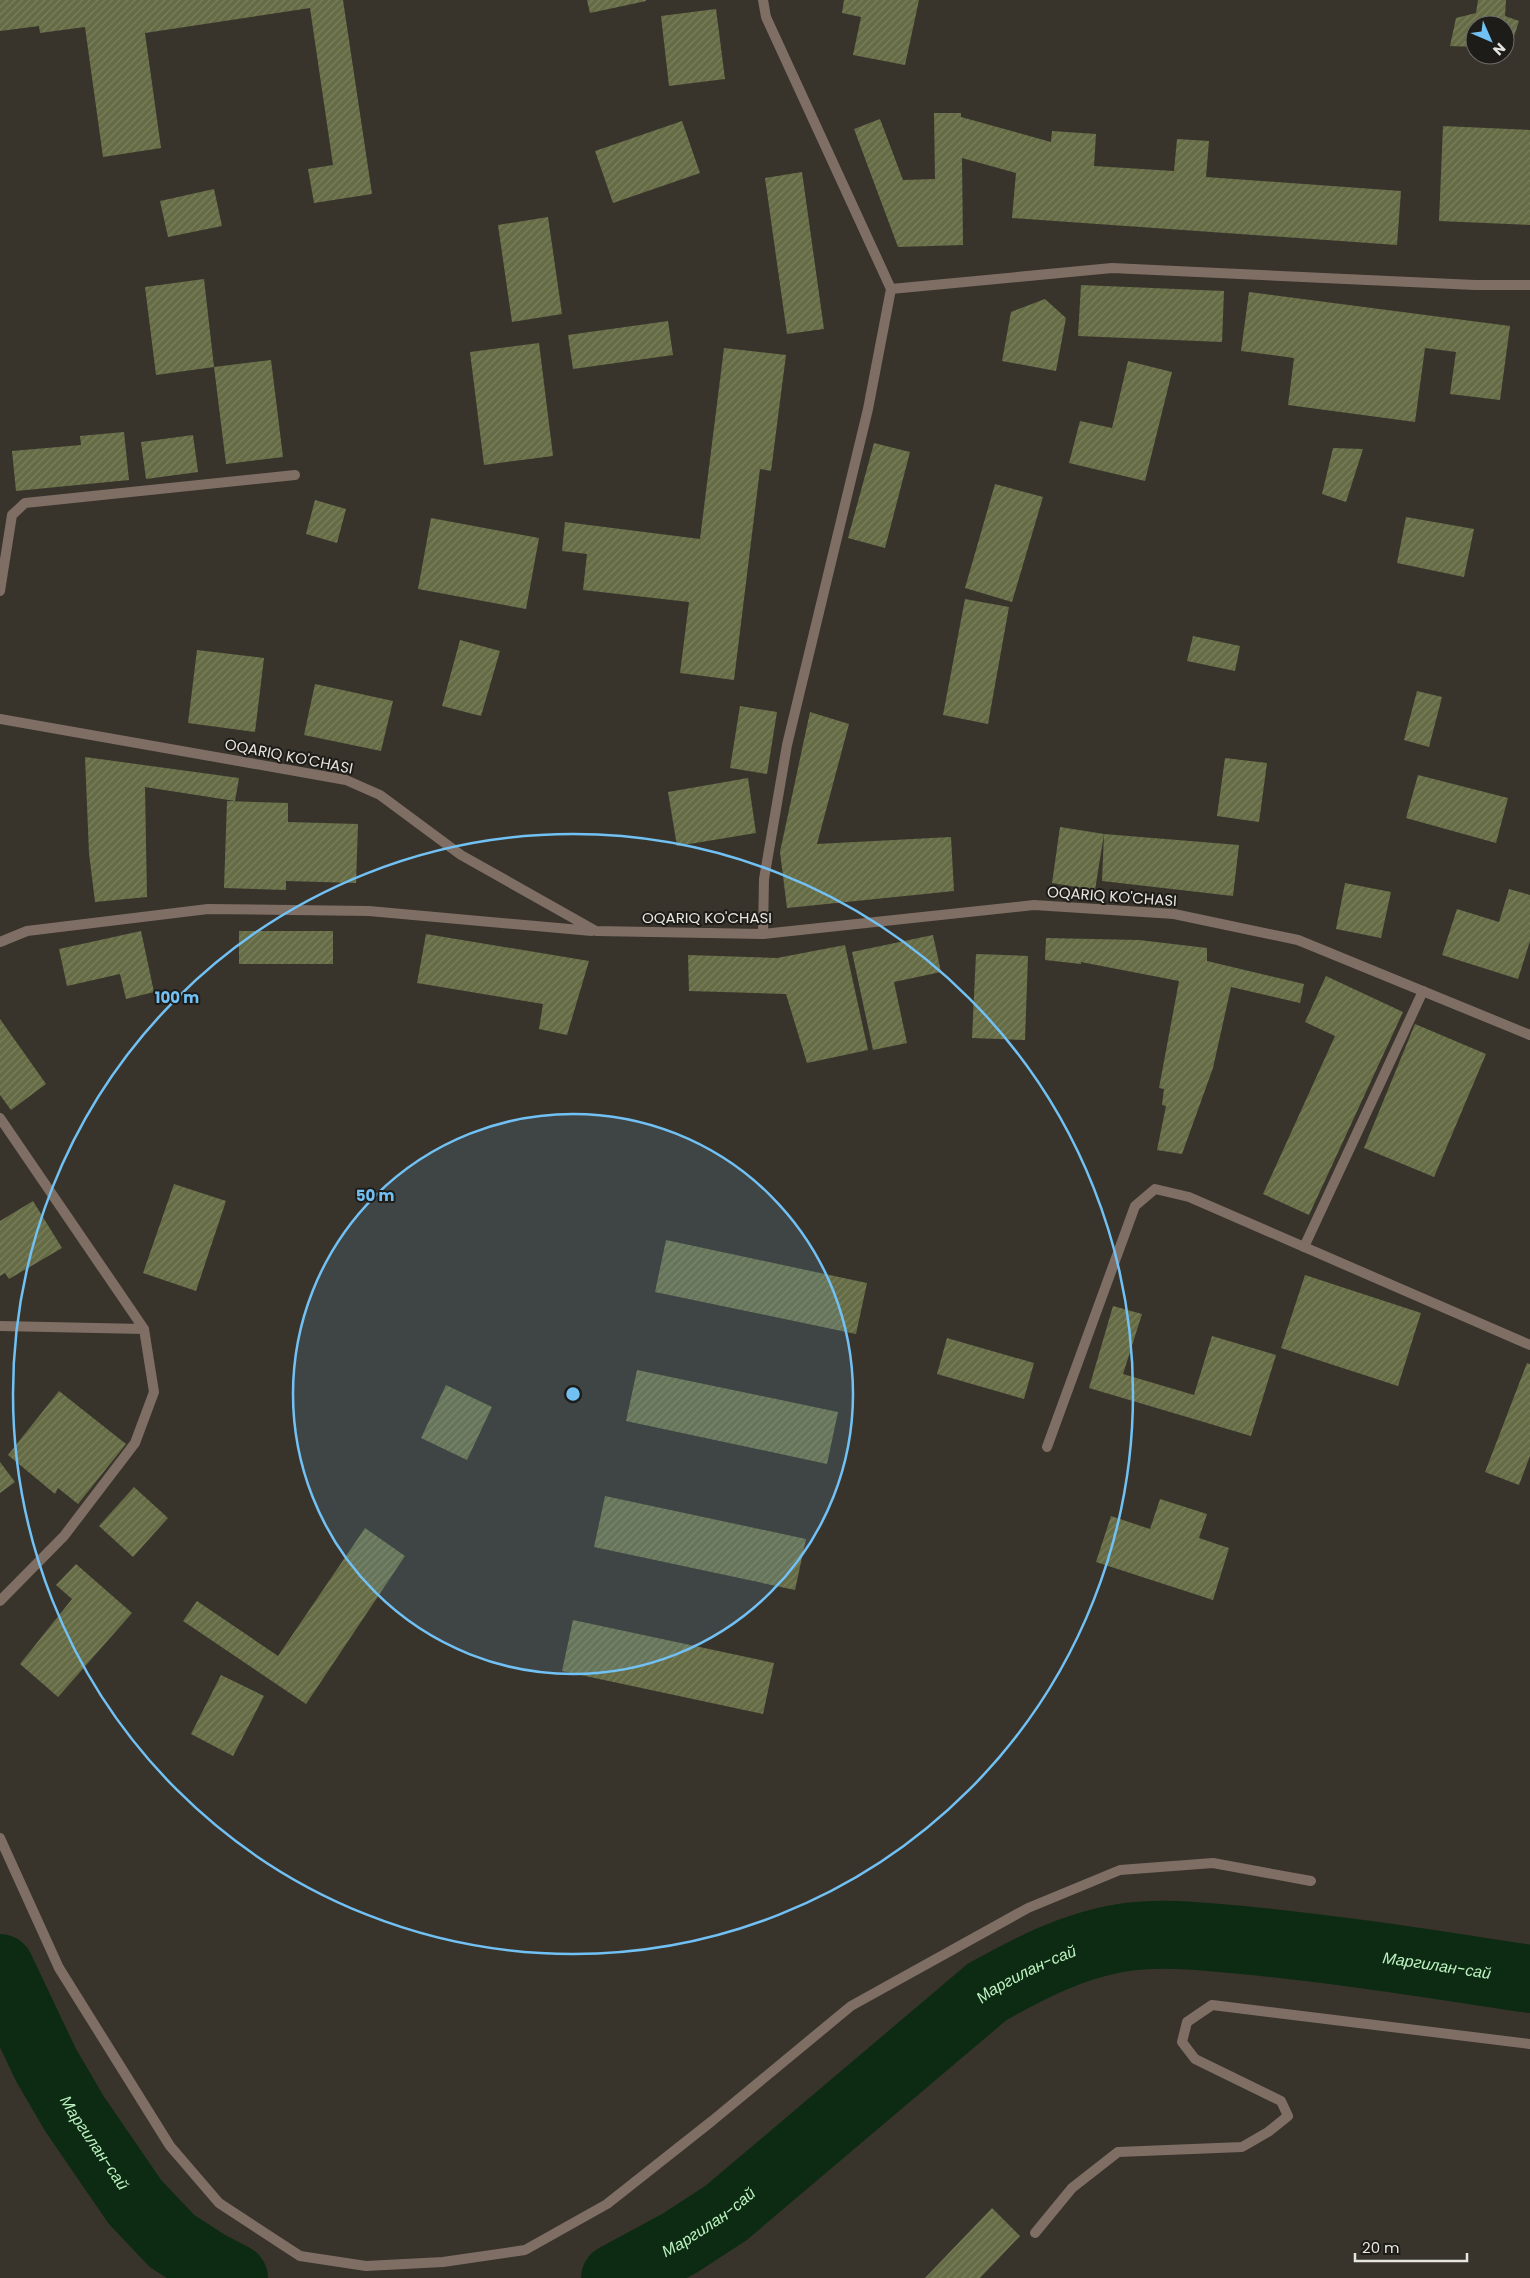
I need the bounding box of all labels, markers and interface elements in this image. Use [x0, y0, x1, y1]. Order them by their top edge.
north arrow [1465, 15, 1515, 65]
text: N [1488, 38, 1510, 60]
street label: OQARIQ KO'CHASI [223, 733, 355, 779]
street label: OQARIQ KO'CHASI [1046, 881, 1178, 911]
street label: OQARIQ KO'CHASI [642, 907, 772, 928]
text: 100 m [155, 987, 199, 1008]
text: 50 m [356, 1185, 394, 1206]
centre of rings [564, 1385, 582, 1403]
water label: Маргилан-сай [971, 1939, 1079, 2008]
water label: Маргилан-сай [1381, 1946, 1493, 1984]
water label: Маргилан-сай [55, 2091, 135, 2195]
water label: Маргилан-сай [657, 2182, 760, 2262]
scale bar [1355, 2230, 1468, 2262]
text: 20 m [1362, 2237, 1400, 2258]

